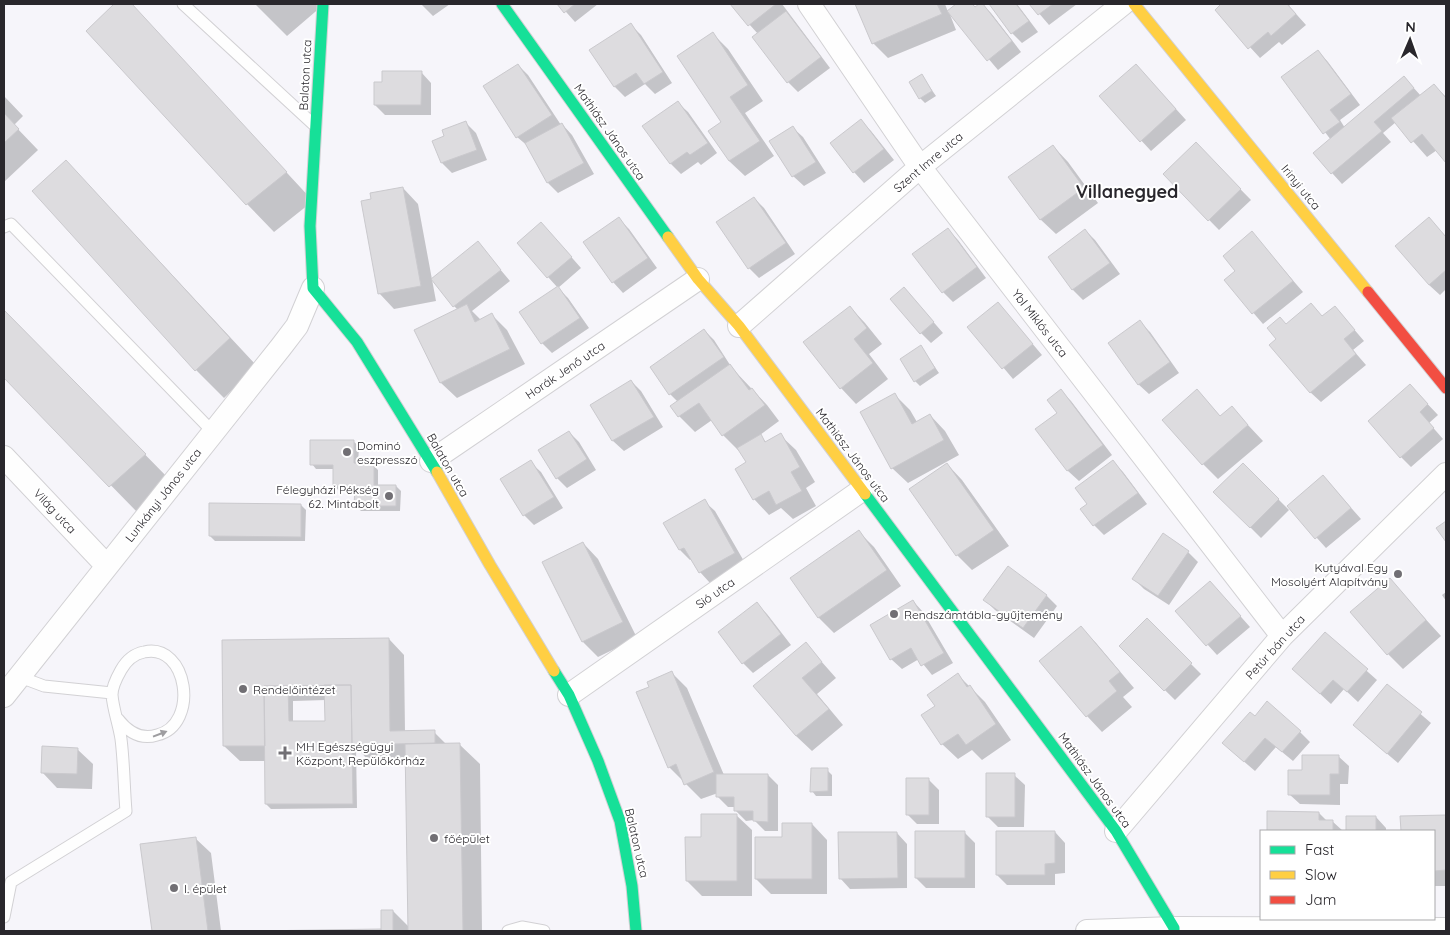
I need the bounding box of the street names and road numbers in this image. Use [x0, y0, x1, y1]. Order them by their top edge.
street label: Balaton utca [296, 39, 314, 111]
street label: Mathiász János utca [571, 81, 649, 183]
street label: Szent Imre utca [890, 129, 966, 195]
street label: Irinyi utca [1278, 161, 1324, 213]
street label: Ybl Miklós utca [1009, 286, 1071, 360]
street label: Horák Jenő utca [522, 338, 608, 402]
street label: Mathiász János utca [813, 405, 893, 505]
street label: Balaton utca [424, 431, 472, 499]
street label: Lunkányi János utca [122, 445, 204, 545]
street label: Világ utca [31, 486, 79, 536]
street label: Sió utca [693, 574, 737, 612]
street label: Petúr bán utca [1242, 612, 1308, 682]
street label: Mathiász János utca [1055, 729, 1135, 831]
street label: Balaton utca [622, 807, 652, 879]

